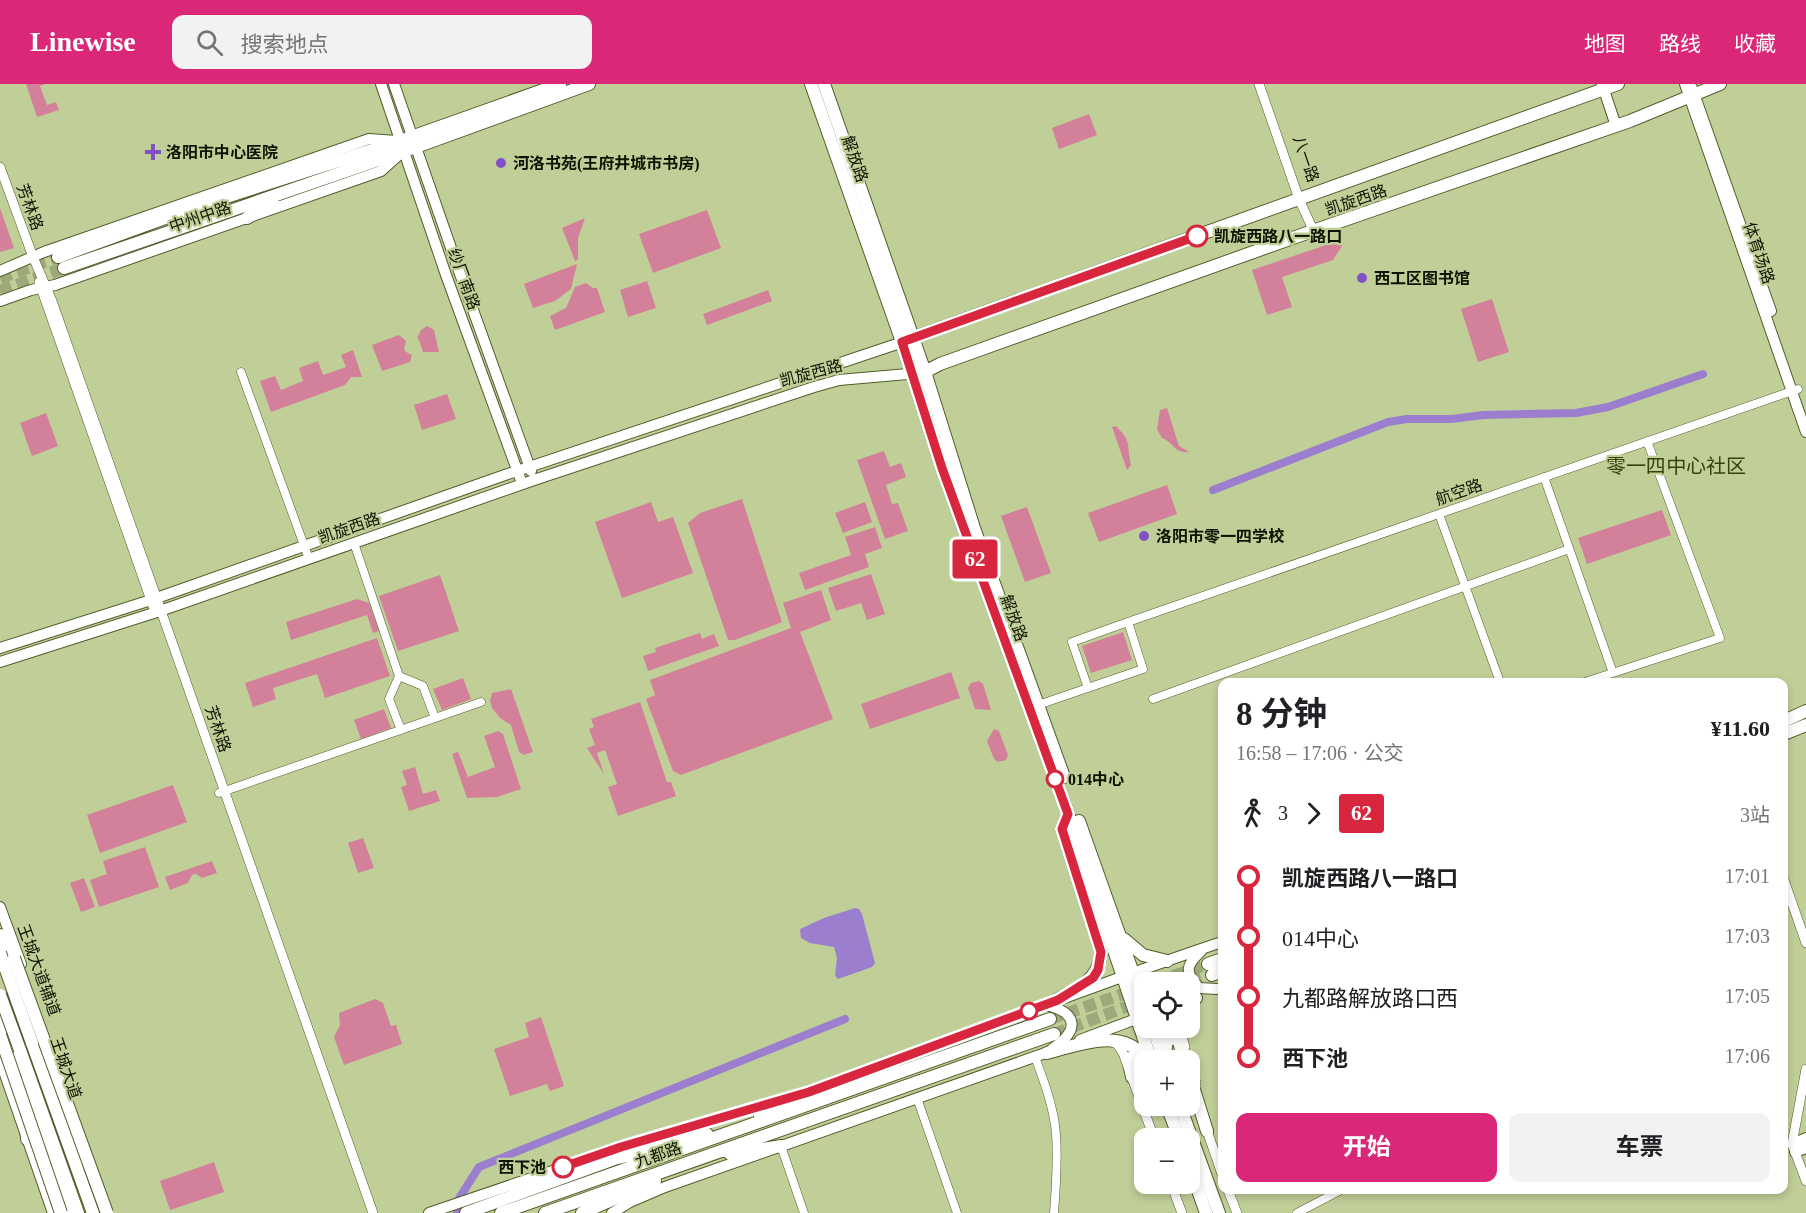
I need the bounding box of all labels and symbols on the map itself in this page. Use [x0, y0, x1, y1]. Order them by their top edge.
street label: 解放路 [839, 134, 871, 184]
street label: 八一路 [1290, 134, 1322, 184]
marker: 洛阳市中心医院 [144, 143, 162, 161]
place label: 洛阳市中心医院 [166, 144, 278, 161]
place label: 河洛书苑(王府井城市书房) [513, 154, 700, 173]
marker: 河洛书苑(王府井城市书房) [494, 156, 508, 170]
street label: 芳林路 [14, 182, 46, 232]
street label: 凯旋西路 [1323, 182, 1389, 218]
street label: 中州中路 [167, 199, 233, 235]
street label: 体育场路 [1741, 220, 1777, 286]
marker: 凯旋西路八一路口 [1186, 225, 1208, 247]
place label: 凯旋西路八一路口 [1214, 228, 1342, 245]
street label: 纱厂南路 [445, 246, 483, 312]
place label: 西工区图书馆 [1374, 270, 1470, 287]
marker: 西工区图书馆 [1355, 271, 1369, 285]
street label: 凯旋西路 [778, 357, 844, 389]
district label: 零一四中心社区 [1606, 455, 1746, 477]
street label: 航空路 [1434, 476, 1484, 508]
street label: 凯旋西路 [316, 510, 382, 546]
place label: 洛阳市零一四学校 [1156, 527, 1285, 545]
marker: 洛阳市零一四学校 [1137, 529, 1151, 543]
line badge: 62 [948, 540, 1002, 578]
street label: 解放路 [998, 593, 1030, 643]
street label: 芳林路 [202, 704, 234, 754]
marker: 014中心 [1046, 770, 1064, 788]
place label: 014中心 [1068, 771, 1124, 788]
street label: 王城大道辅道 [15, 922, 63, 1018]
unlabelled marker [1020, 1002, 1038, 1020]
street label: 王城大道 [48, 1035, 84, 1101]
street label: 九都路 [633, 1139, 683, 1171]
marker: 西下池 [552, 1156, 574, 1178]
place label: 西下池 [498, 1159, 546, 1176]

